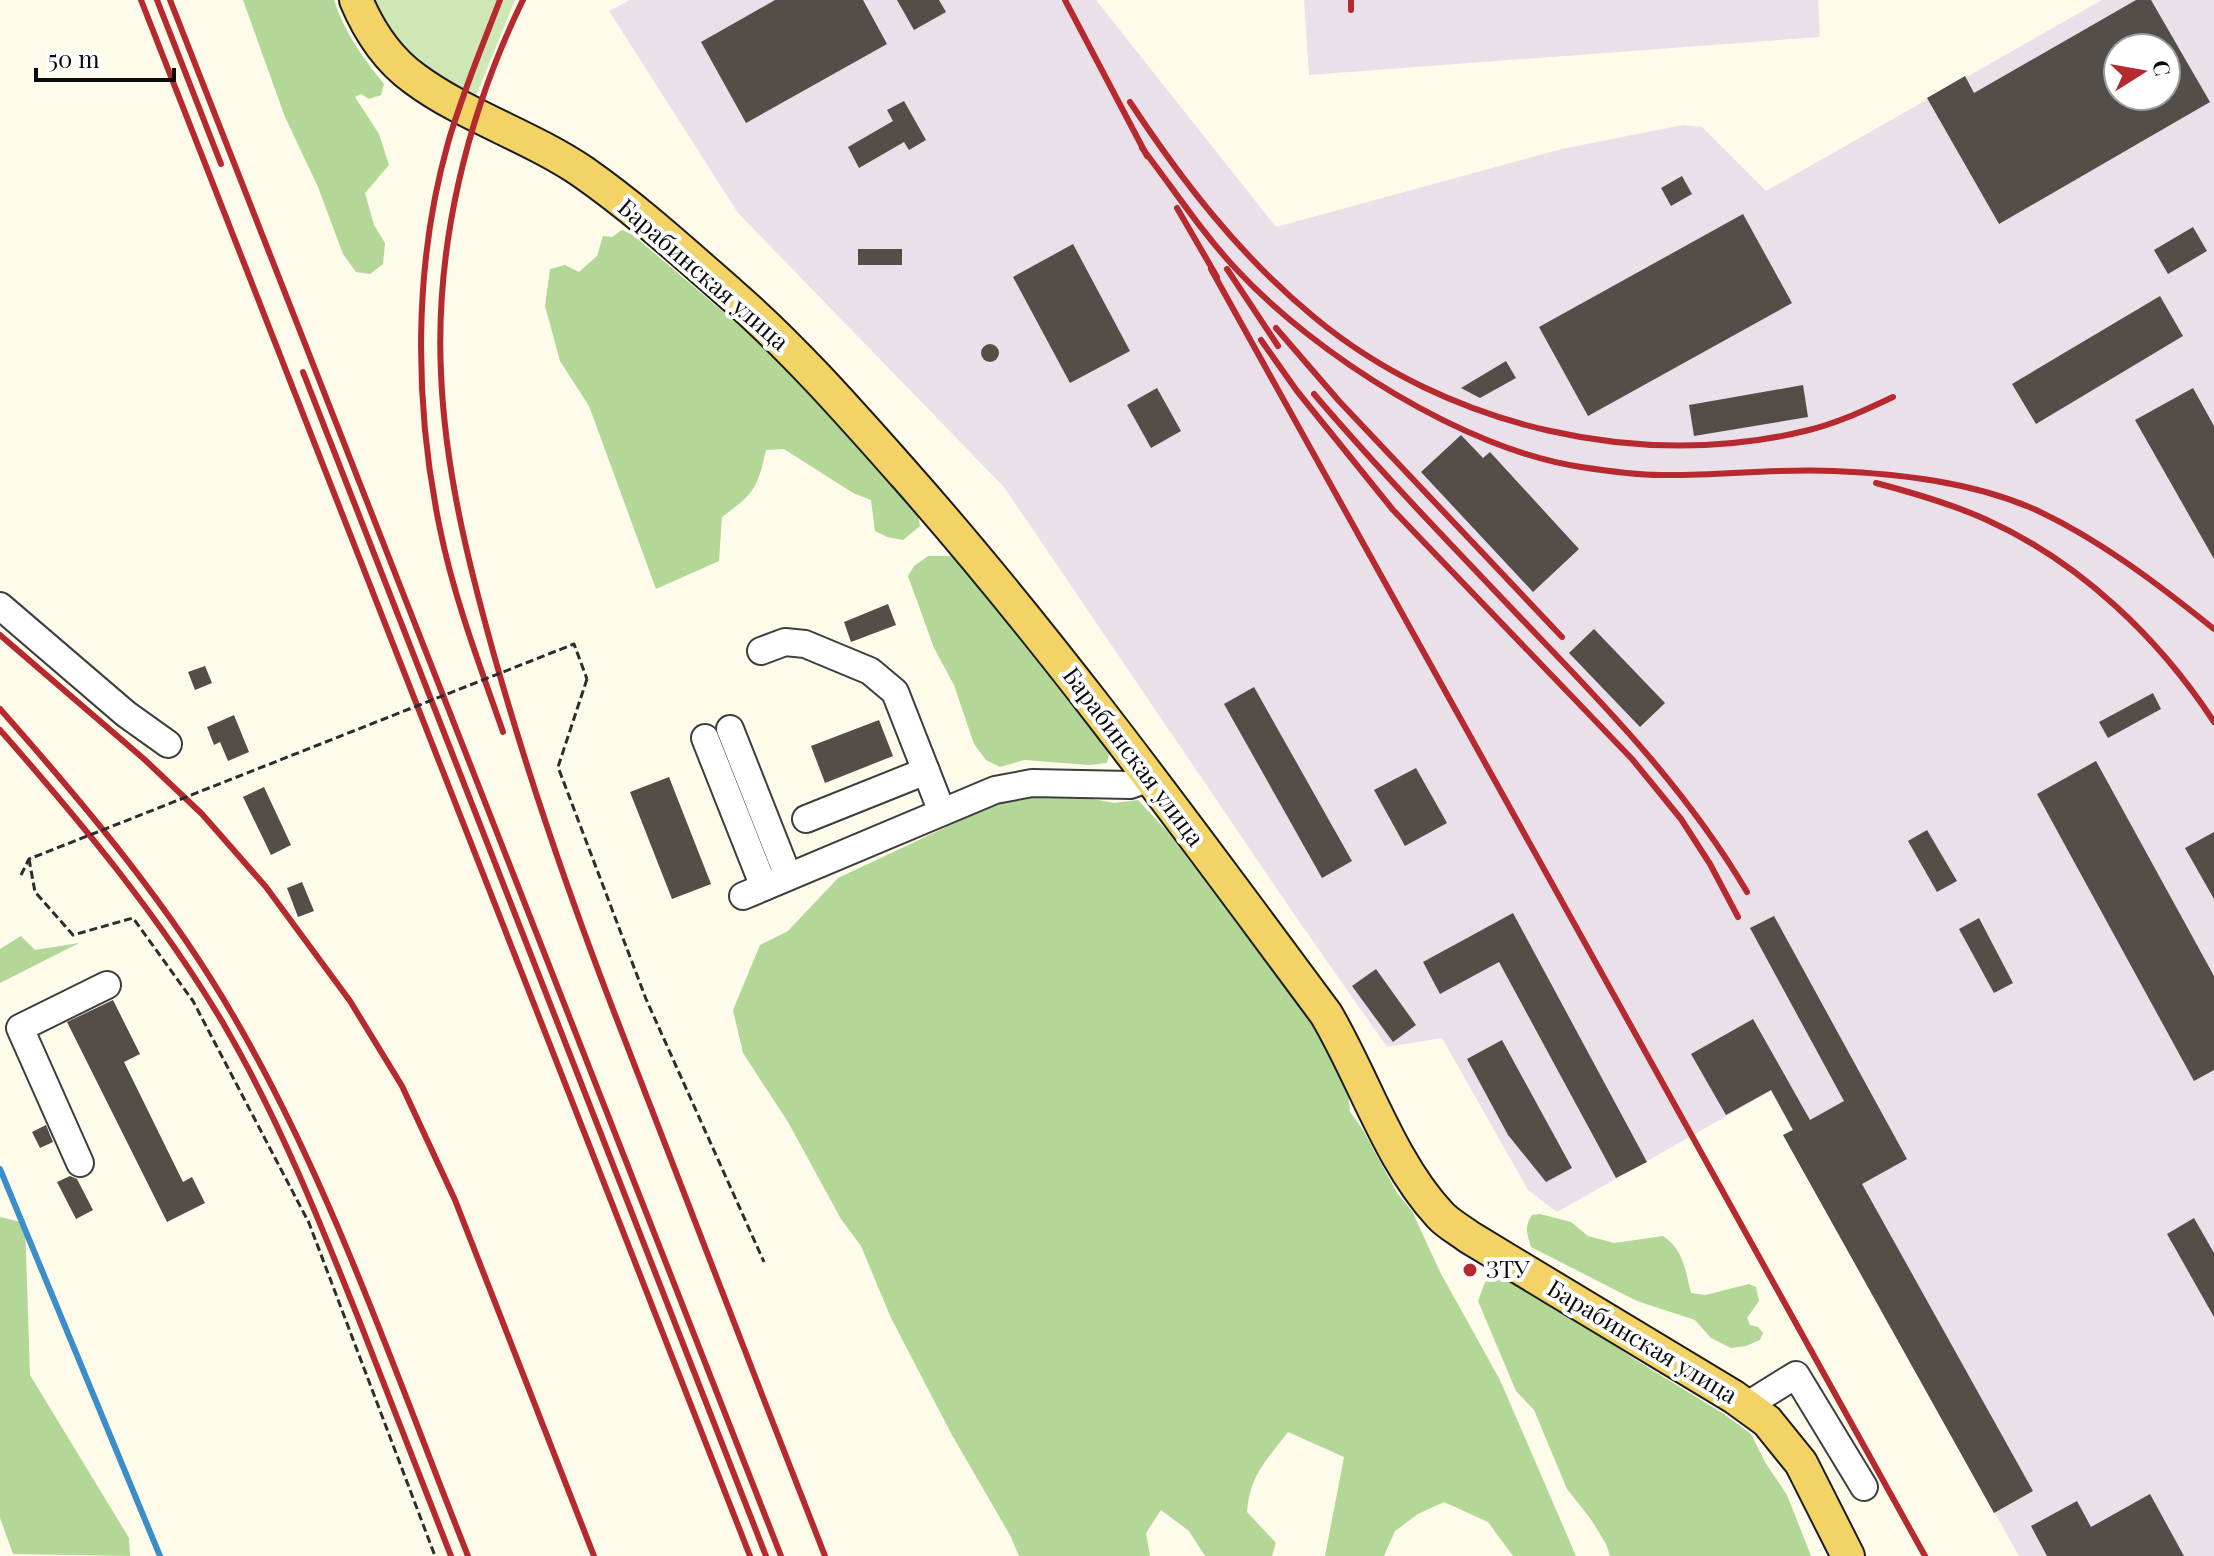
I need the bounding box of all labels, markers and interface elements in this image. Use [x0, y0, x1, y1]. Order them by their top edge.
scale bar [36, 32, 174, 82]
north arrow [2102, 32, 2182, 112]
text: 50 m [48, 42, 100, 74]
text: С [2146, 58, 2179, 78]
street label: Барабинская улица [612, 190, 796, 357]
street label: Барабинская улица [1057, 660, 1212, 852]
place label: ЗТУ [1486, 1252, 1530, 1284]
marker: ЗТУ [1461, 1261, 1479, 1279]
street label: Барабинская улица [1542, 1271, 1744, 1410]

